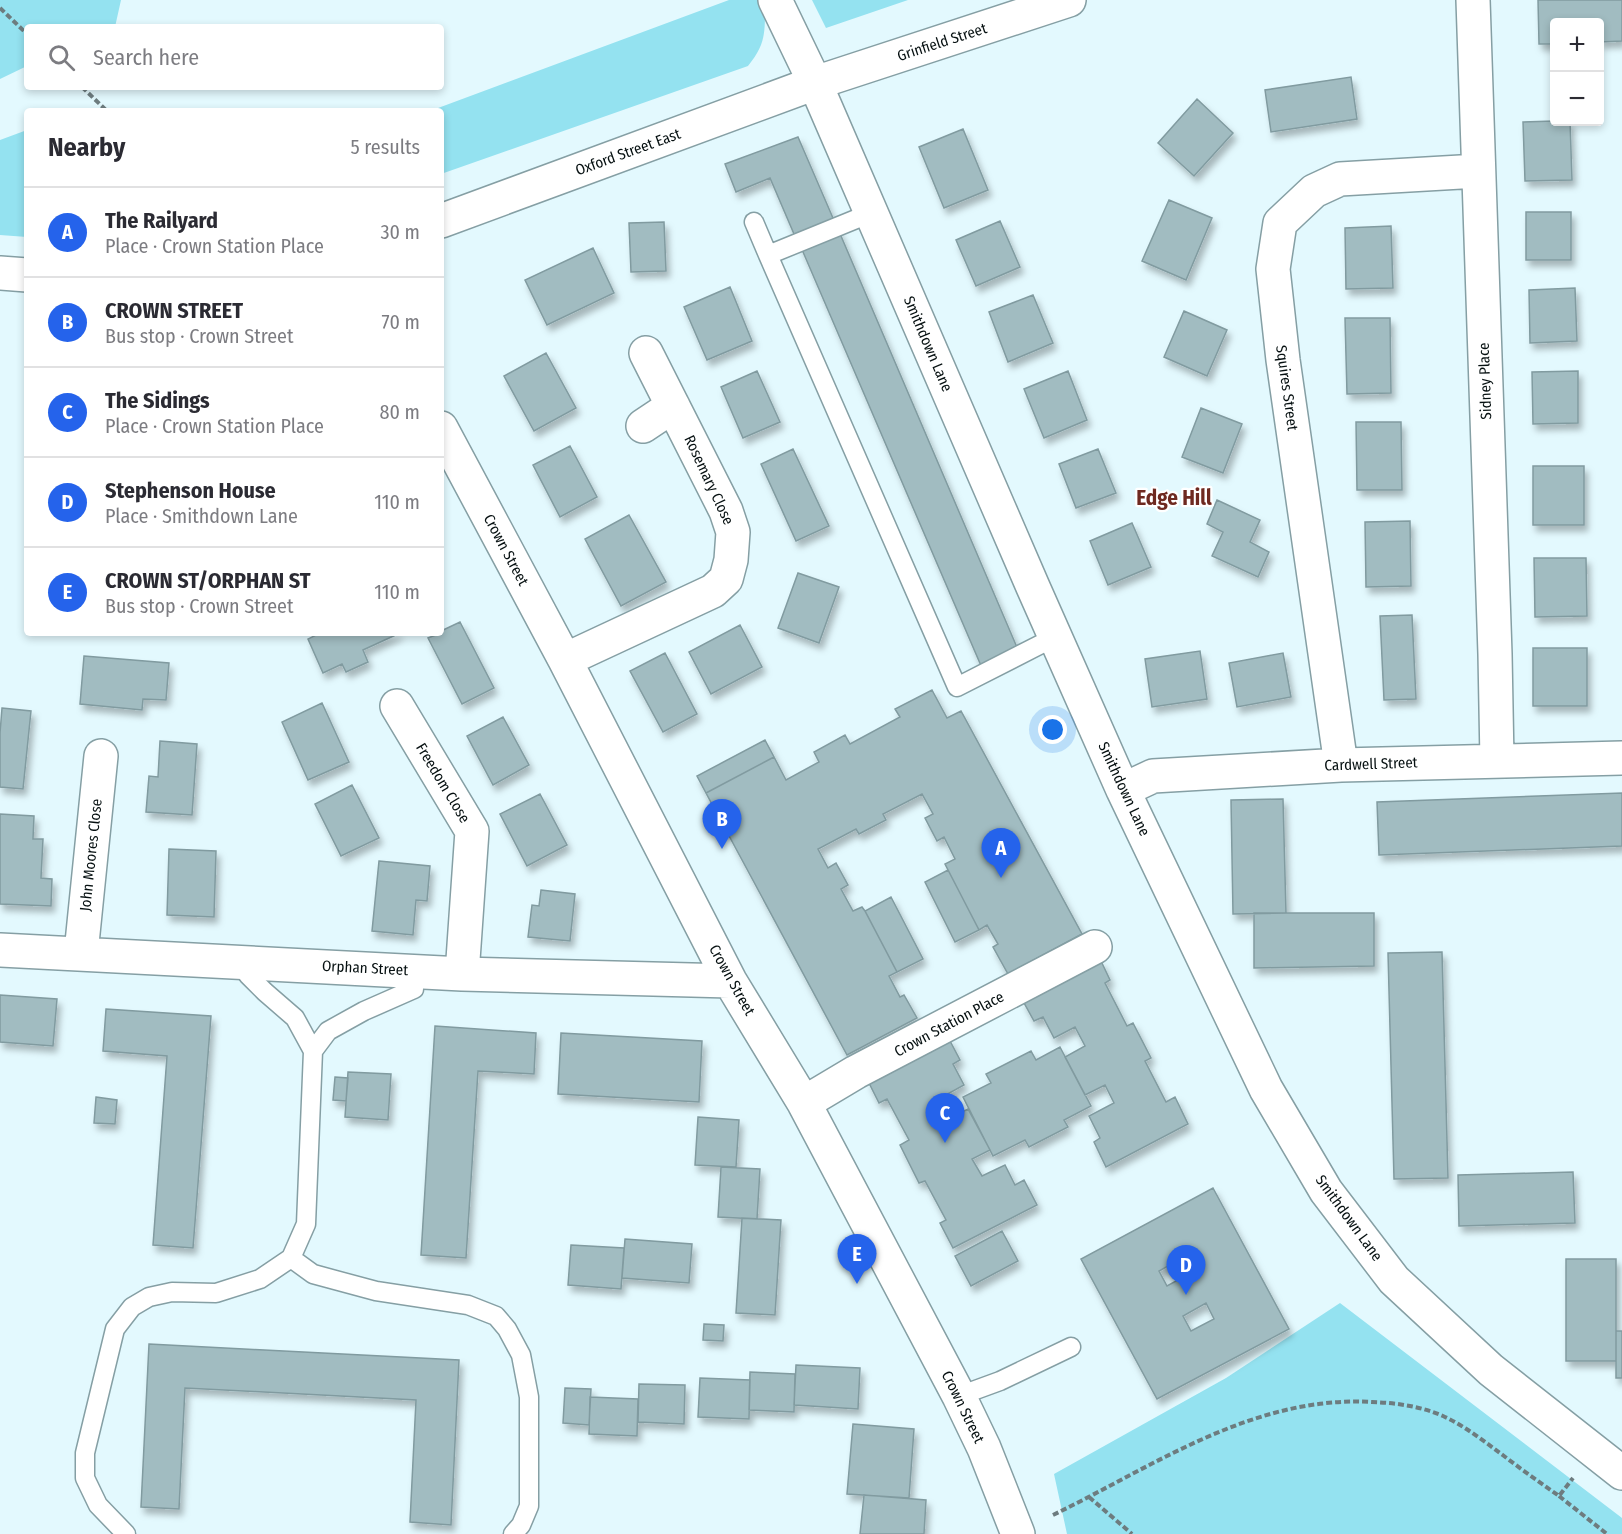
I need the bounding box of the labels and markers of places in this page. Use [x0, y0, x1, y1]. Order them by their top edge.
pin: B [702, 800, 742, 849]
pin: A [982, 828, 1020, 878]
pin: C [926, 1094, 964, 1143]
pin: E [838, 1234, 876, 1284]
pin: D [1166, 1246, 1206, 1295]

